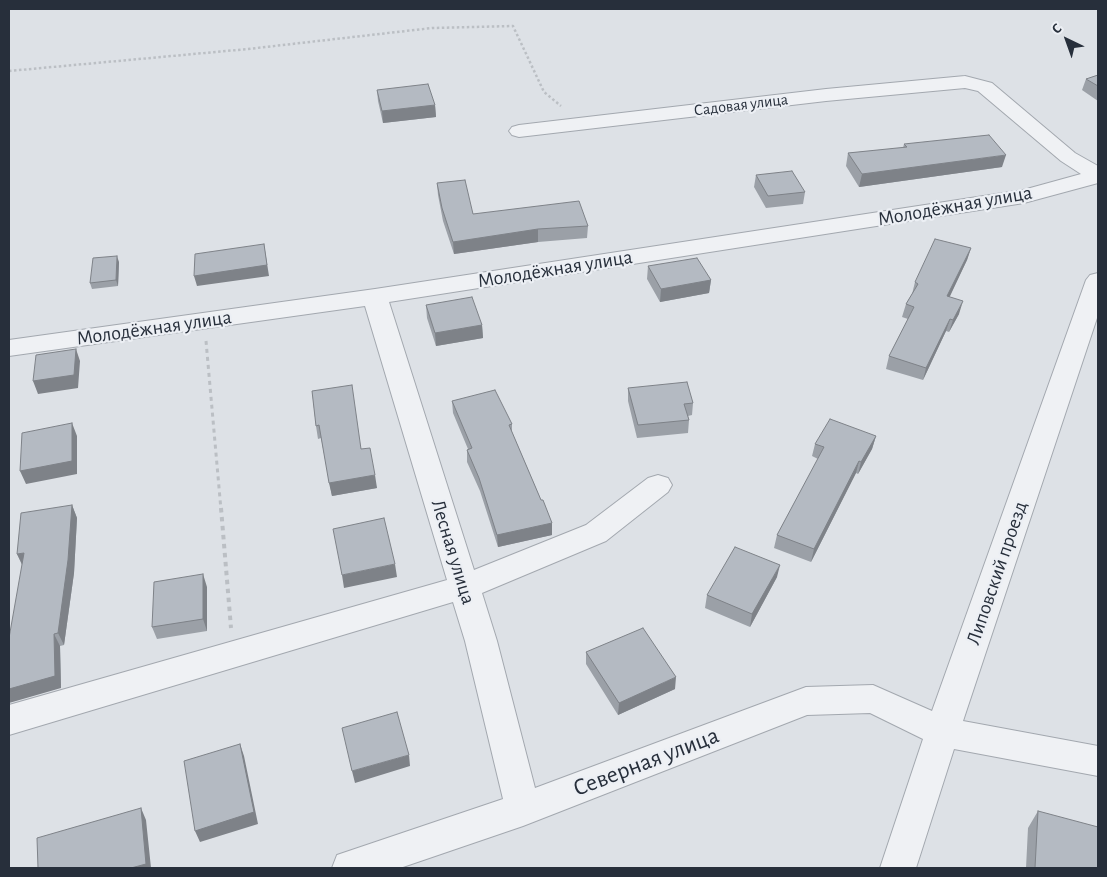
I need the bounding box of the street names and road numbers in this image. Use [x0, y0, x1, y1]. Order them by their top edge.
street label: Садовая улица [693, 90, 789, 120]
street label: Молодёжная улица [876, 181, 1034, 231]
street label: Молодёжная улица [476, 245, 634, 293]
street label: Молодёжная улица [75, 305, 233, 351]
street label: Лесная улица [426, 497, 480, 607]
street label: Липовский проезд [961, 498, 1033, 648]
street label: Северная улица [569, 721, 723, 803]

